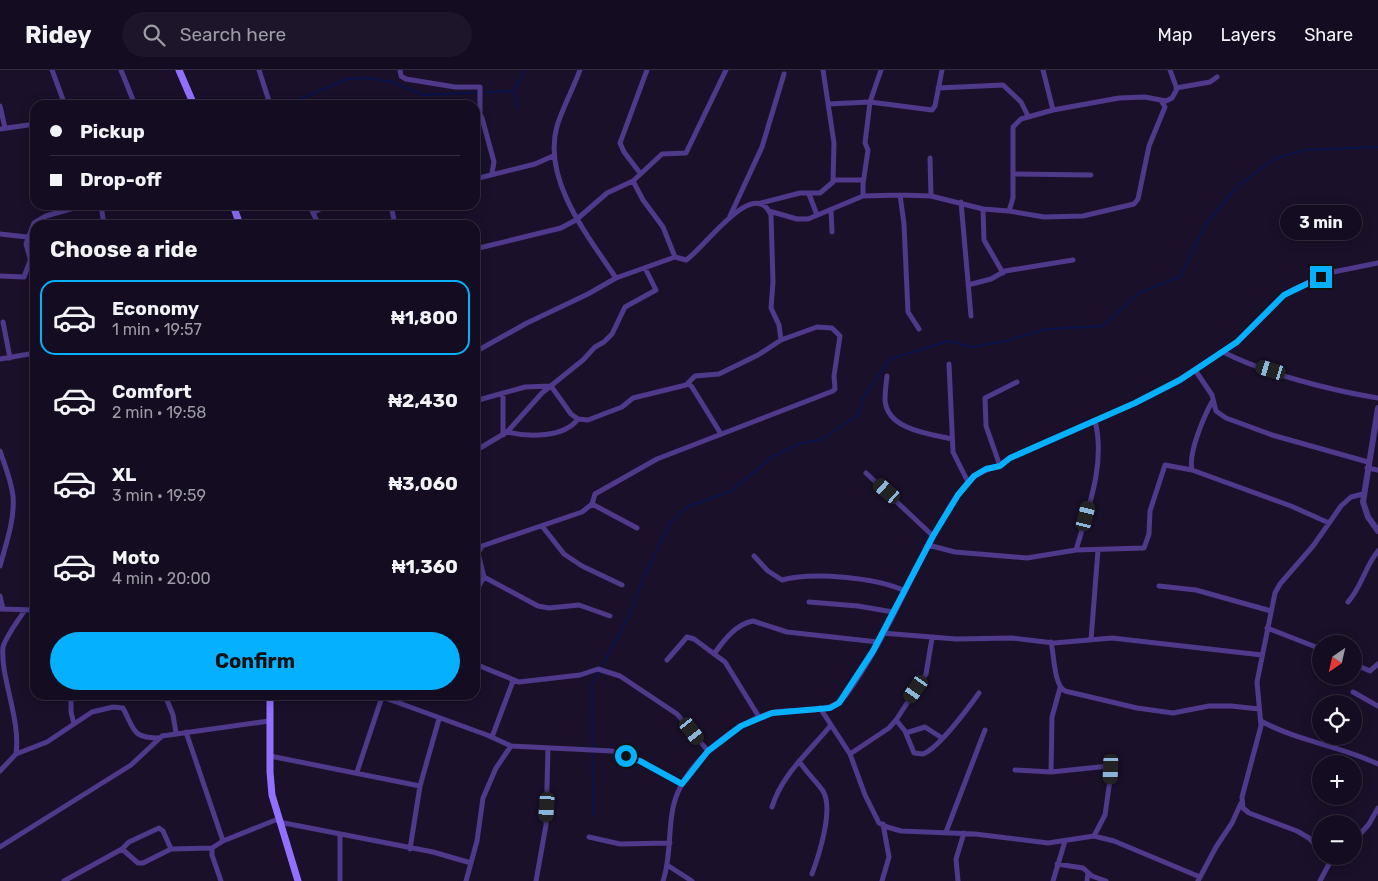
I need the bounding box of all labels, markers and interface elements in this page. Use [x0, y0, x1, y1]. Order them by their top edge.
search box [122, 12, 472, 57]
text: Ridey [25, 21, 92, 49]
icon: search [140, 21, 168, 49]
text: Search here [180, 23, 286, 46]
text: Map [1158, 24, 1193, 46]
text: Layers [1221, 24, 1276, 46]
text: Share [1304, 24, 1353, 46]
text: Pickup [80, 120, 145, 143]
text: Drop-off [80, 168, 162, 191]
callout: 3 min [1280, 204, 1362, 240]
text: 3 min [1299, 213, 1343, 232]
text: Choose a ride [50, 236, 197, 263]
route end [1310, 266, 1332, 288]
icon: car [52, 295, 97, 340]
text: Economy [112, 297, 199, 320]
text: ₦1,800 [391, 306, 458, 329]
text: 1 min · 19:57 [112, 320, 202, 339]
car [1254, 358, 1287, 382]
icon: car [52, 378, 97, 423]
text: Comfort [112, 380, 192, 403]
text: ₦2,430 [388, 389, 458, 412]
text: 2 min · 19:58 [112, 403, 206, 422]
icon: car [52, 461, 97, 506]
text: XL [112, 463, 136, 486]
text: ₦3,060 [388, 472, 458, 495]
car [870, 475, 903, 507]
text: 3 min · 19:59 [112, 486, 206, 505]
car [1075, 500, 1096, 532]
icon: car [52, 544, 97, 589]
text: Moto [112, 546, 160, 569]
text: ₦1,360 [392, 555, 458, 578]
text: 4 min · 20:00 [112, 569, 211, 588]
button: Confirm [50, 632, 460, 690]
north arrow [1312, 635, 1362, 685]
map controls [1312, 635, 1362, 865]
car [901, 672, 930, 706]
button: locate [1312, 695, 1362, 745]
car [676, 715, 707, 747]
route start [615, 745, 637, 767]
car [1102, 754, 1119, 784]
button: + [1312, 755, 1362, 805]
car [538, 792, 555, 822]
button: − [1312, 815, 1362, 865]

